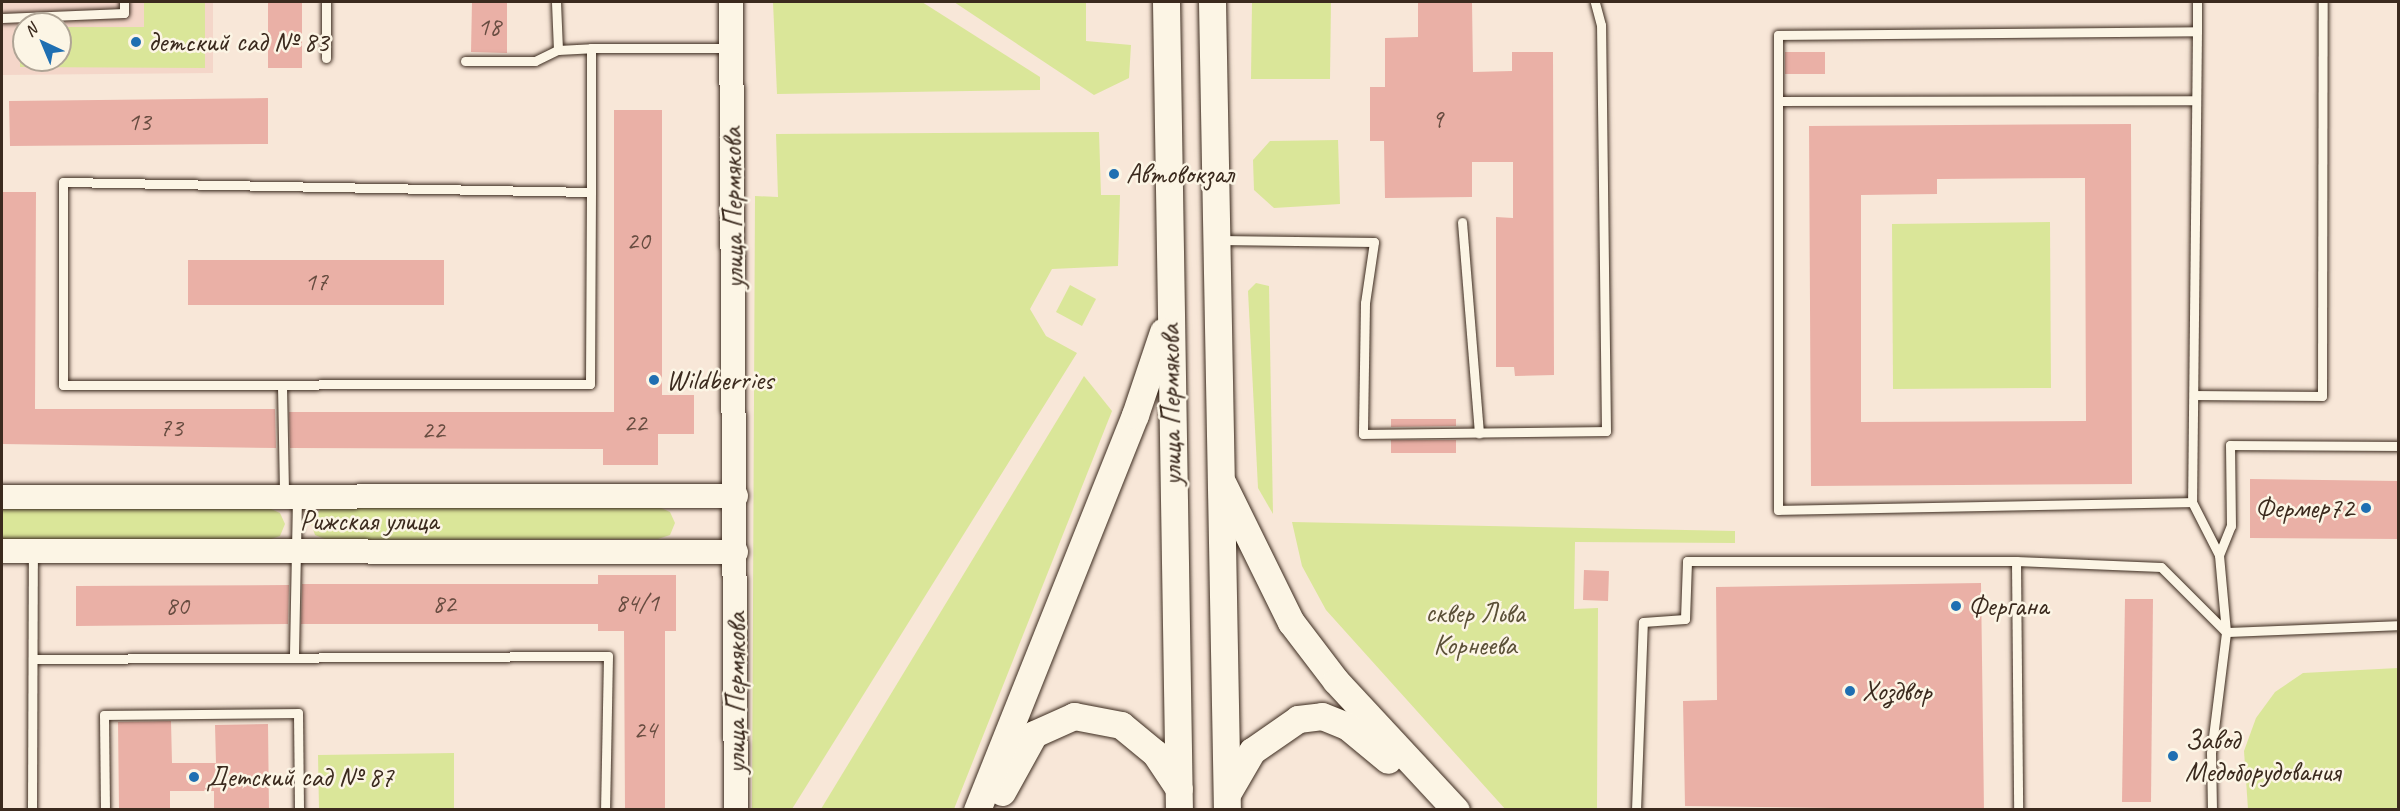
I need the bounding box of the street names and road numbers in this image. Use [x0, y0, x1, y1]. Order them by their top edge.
street label: улица Пермякова [715, 126, 751, 290]
street label: улица Пермякова [1153, 323, 1189, 487]
street label: Рижская улица [300, 504, 438, 538]
street label: улица Пермякова [719, 612, 753, 774]

